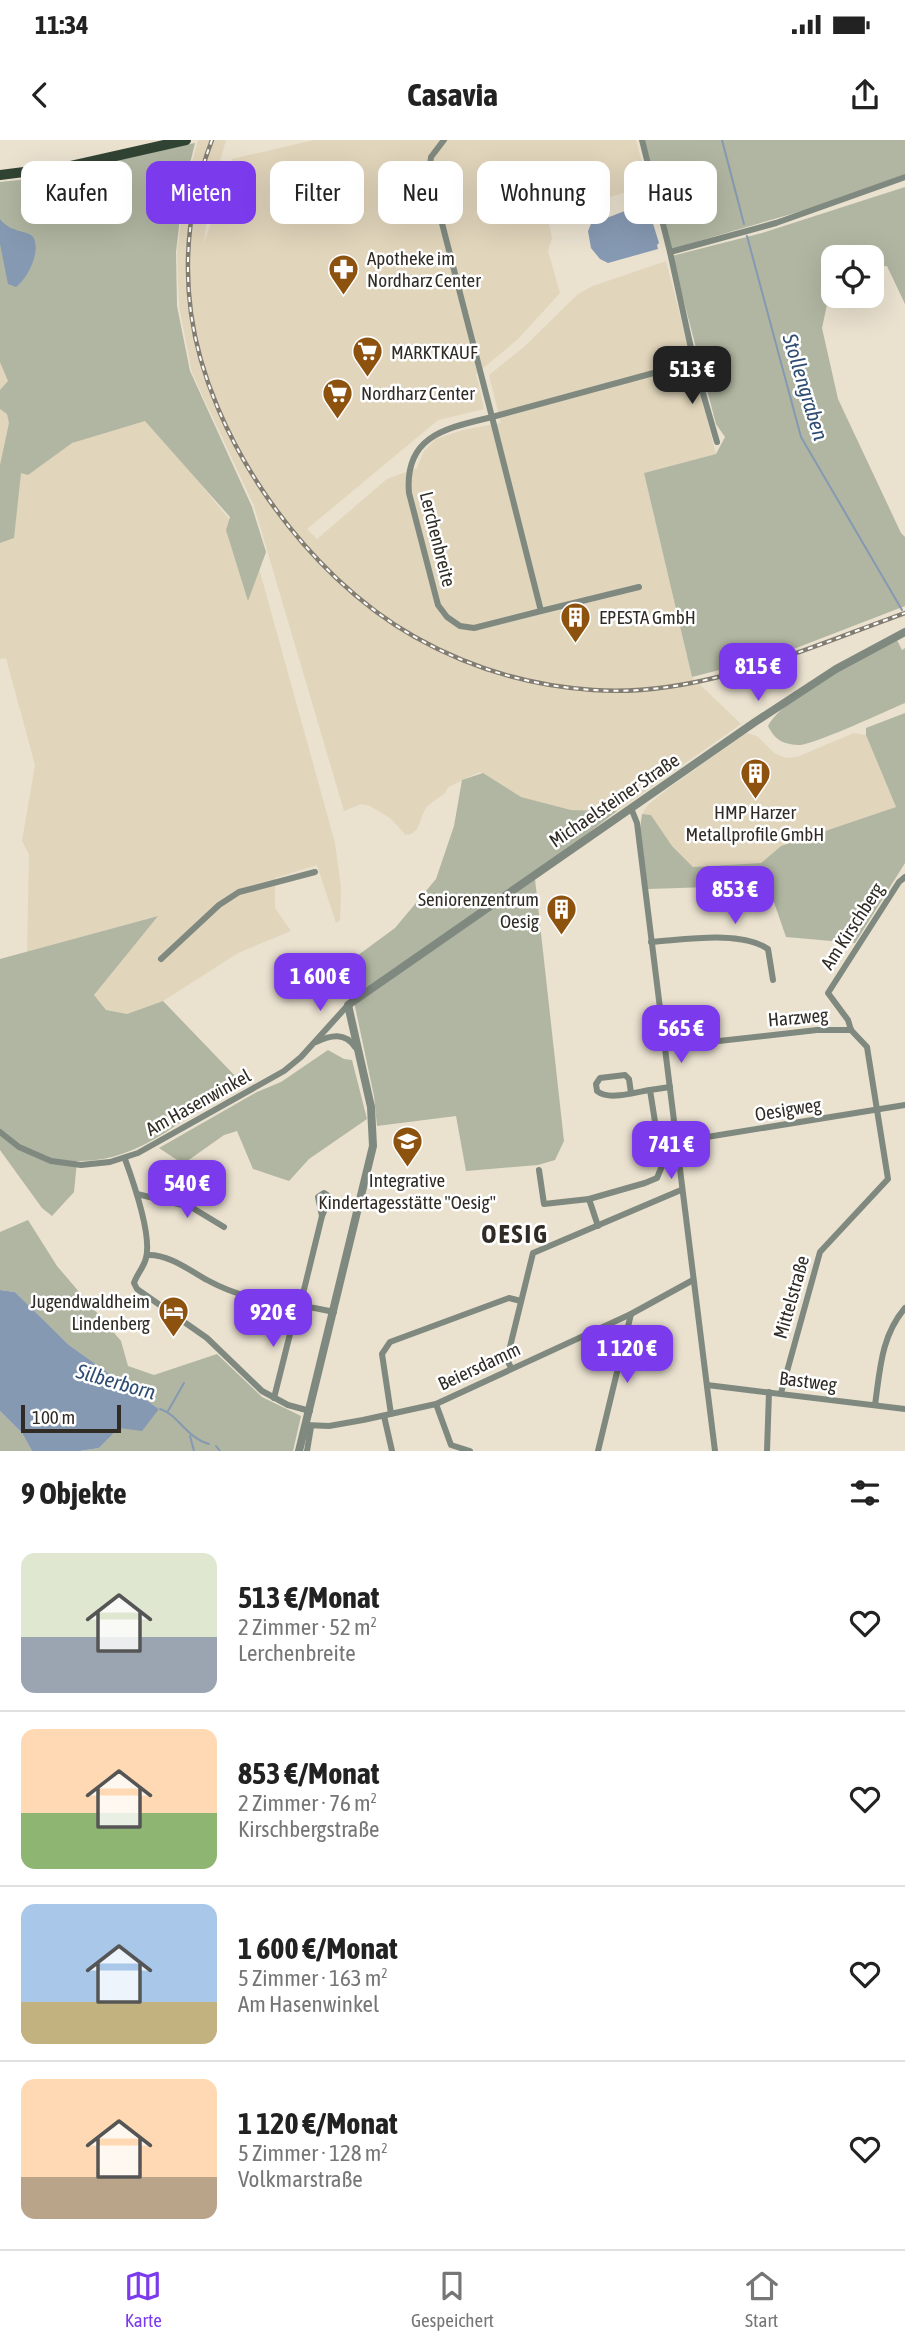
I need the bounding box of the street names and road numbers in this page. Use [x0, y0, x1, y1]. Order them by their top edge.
street label: Lerchenbreite [416, 489, 460, 589]
street label: Michaelsteiner Straße [545, 748, 683, 852]
street label: Am Kirschberg [816, 878, 889, 973]
street label: Harzweg [767, 1003, 830, 1031]
street label: Am Hasenwinkel [142, 1064, 254, 1140]
street label: Oesigweg [753, 1093, 824, 1125]
street label: Mittelstraße [769, 1253, 813, 1341]
street label: Beiersdamm [434, 1337, 524, 1395]
street label: Bastweg [778, 1367, 839, 1396]

